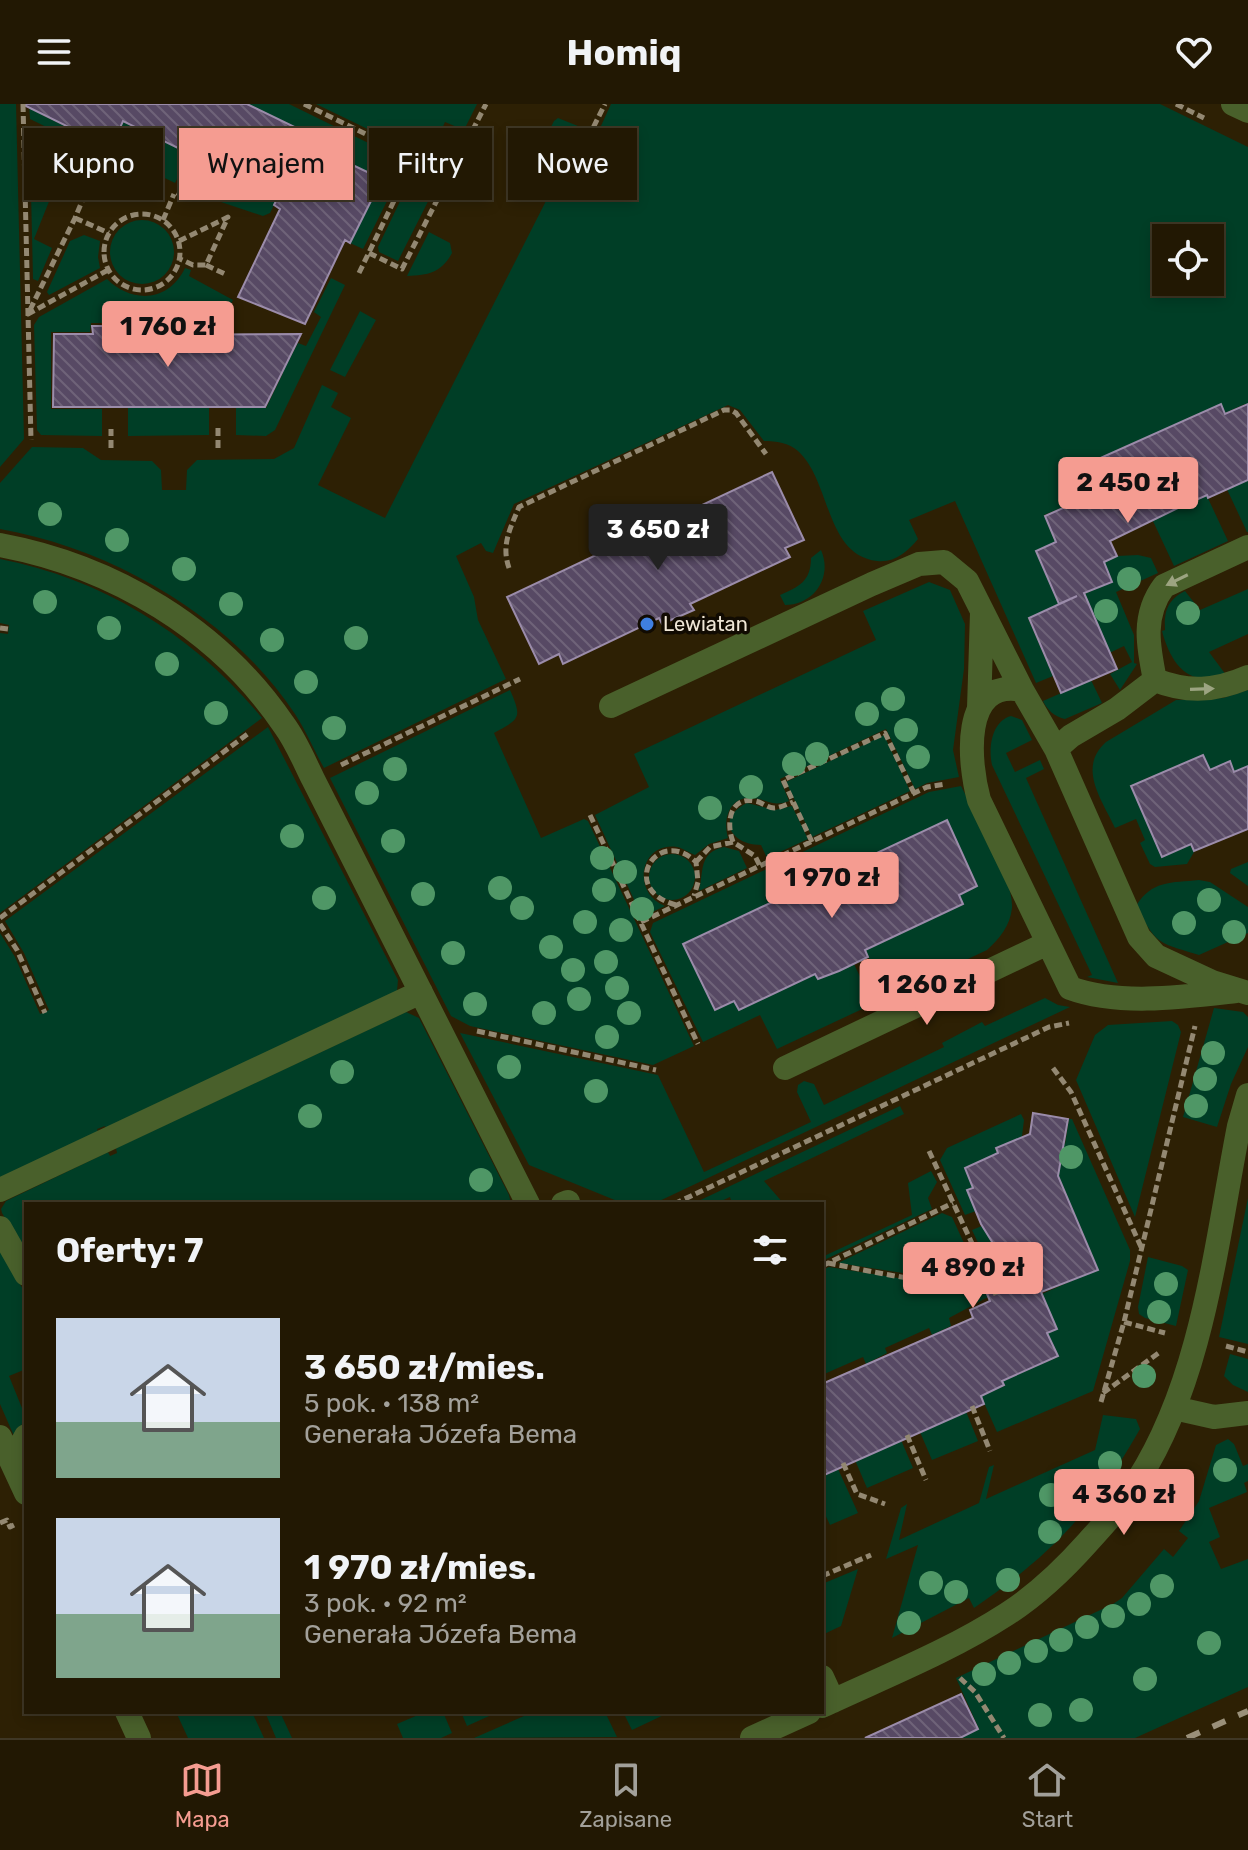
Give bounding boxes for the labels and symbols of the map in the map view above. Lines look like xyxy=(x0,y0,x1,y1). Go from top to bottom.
pin: 1 760 zł xyxy=(85,301,251,369)
pin: 2 450 zł xyxy=(1045,457,1211,525)
pin: 3 650 zł xyxy=(575,504,741,572)
one-way arrow xyxy=(1166,573,1189,586)
place label: Lewiatan xyxy=(663,612,748,636)
marker: Lewiatan xyxy=(638,615,656,633)
one-way arrow xyxy=(1190,682,1215,695)
pin: 1 970 zł xyxy=(749,852,915,920)
pin: 1 260 zł xyxy=(844,959,1010,1027)
pin: 4 890 zł xyxy=(890,1242,1056,1310)
pin: 4 360 zł xyxy=(1041,1469,1207,1537)

